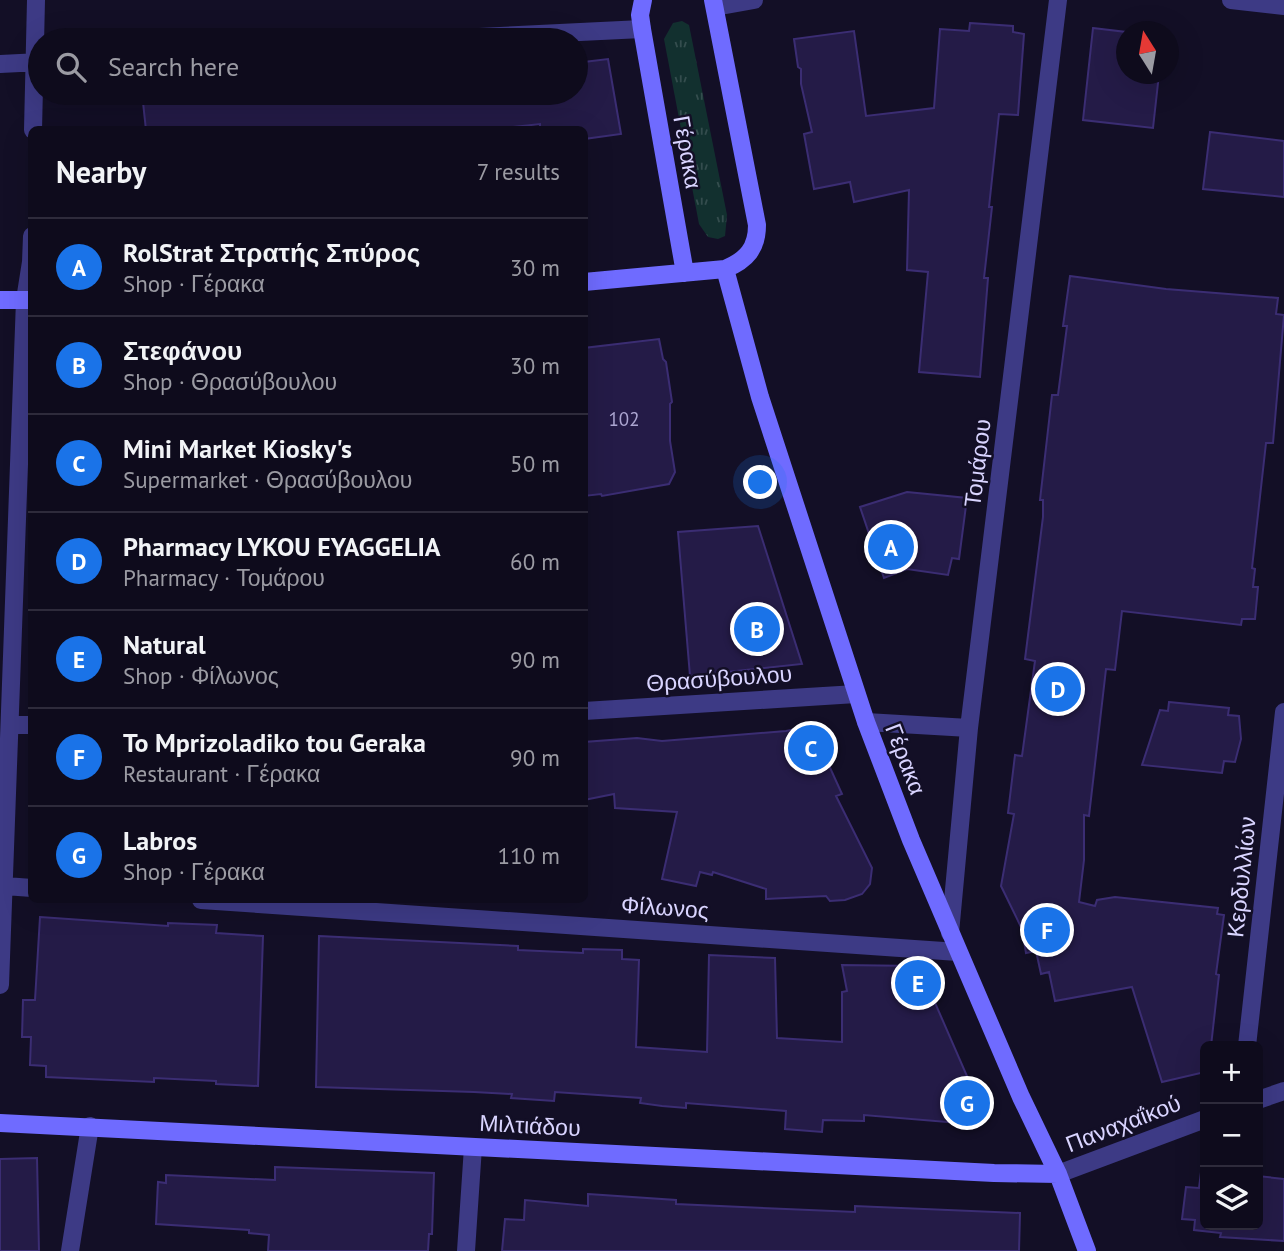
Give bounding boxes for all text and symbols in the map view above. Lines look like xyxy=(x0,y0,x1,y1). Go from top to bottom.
north arrow xyxy=(1116,21,1179,84)
search box xyxy=(28,28,588,105)
icon: search xyxy=(52,48,90,86)
text: Search here xyxy=(108,50,239,83)
street label: Γέρακα xyxy=(667,113,709,191)
text: Nearby xyxy=(56,152,146,191)
text: 7 results xyxy=(477,157,560,186)
text: RolStrat Στρατής Σπύρος xyxy=(123,236,420,269)
text: A xyxy=(72,253,86,282)
text: 30 m xyxy=(510,253,560,282)
text: Shop · Γέρακα xyxy=(123,269,265,298)
text: Στεφάνου xyxy=(123,334,242,367)
text: B xyxy=(72,351,86,380)
text: 30 m xyxy=(510,351,560,380)
text: Shop · Θρασύβουλου xyxy=(123,367,337,396)
house number: 102 xyxy=(608,407,640,431)
street label: Τομάρου xyxy=(957,417,997,509)
text: Mini Market Kiosky's xyxy=(123,432,352,465)
text: C xyxy=(73,449,85,478)
text: 50 m xyxy=(510,449,560,478)
text: Supermarket · Θρασύβουλου xyxy=(123,465,412,494)
your location xyxy=(743,465,777,499)
pin: A xyxy=(868,521,914,573)
text: Pharmacy LYKOU EYAGGELIA xyxy=(123,530,441,563)
text: D xyxy=(72,547,86,576)
text: 60 m xyxy=(510,547,560,576)
text: Pharmacy · Τομάρου xyxy=(123,563,325,592)
pin: B xyxy=(734,603,780,655)
text: Natural xyxy=(123,628,206,661)
text: E xyxy=(73,645,85,674)
text: 90 m xyxy=(510,645,560,674)
street label: Θρασύβουλου xyxy=(645,658,793,698)
text: Shop · Φίλωνος xyxy=(123,661,279,690)
pin: D xyxy=(1035,663,1081,715)
street label: Γέρακα xyxy=(879,719,933,799)
pin: C xyxy=(788,722,834,774)
text: To Mprizoladiko tou Geraka xyxy=(123,726,426,759)
text: F xyxy=(73,743,85,772)
text: 90 m xyxy=(510,743,560,772)
text: Restaurant · Γέρακα xyxy=(123,759,320,788)
street label: Κερδυλλίων xyxy=(1220,815,1262,939)
text: Labros xyxy=(123,824,197,857)
text: G xyxy=(72,841,86,870)
text: 110 m xyxy=(498,841,560,870)
text: Shop · Γέρακα xyxy=(123,857,265,886)
street label: Φίλωνος xyxy=(620,889,710,925)
pin: F xyxy=(1024,904,1070,956)
pin: E xyxy=(895,957,941,1009)
map controls xyxy=(1200,1041,1263,1230)
button: + xyxy=(1200,1041,1263,1104)
pin: G xyxy=(944,1077,990,1129)
street label: Παναχαΐκού xyxy=(1061,1088,1185,1158)
button: − xyxy=(1200,1104,1263,1167)
street label: Μιλτιάδου xyxy=(479,1108,581,1142)
button: layers xyxy=(1200,1167,1263,1230)

